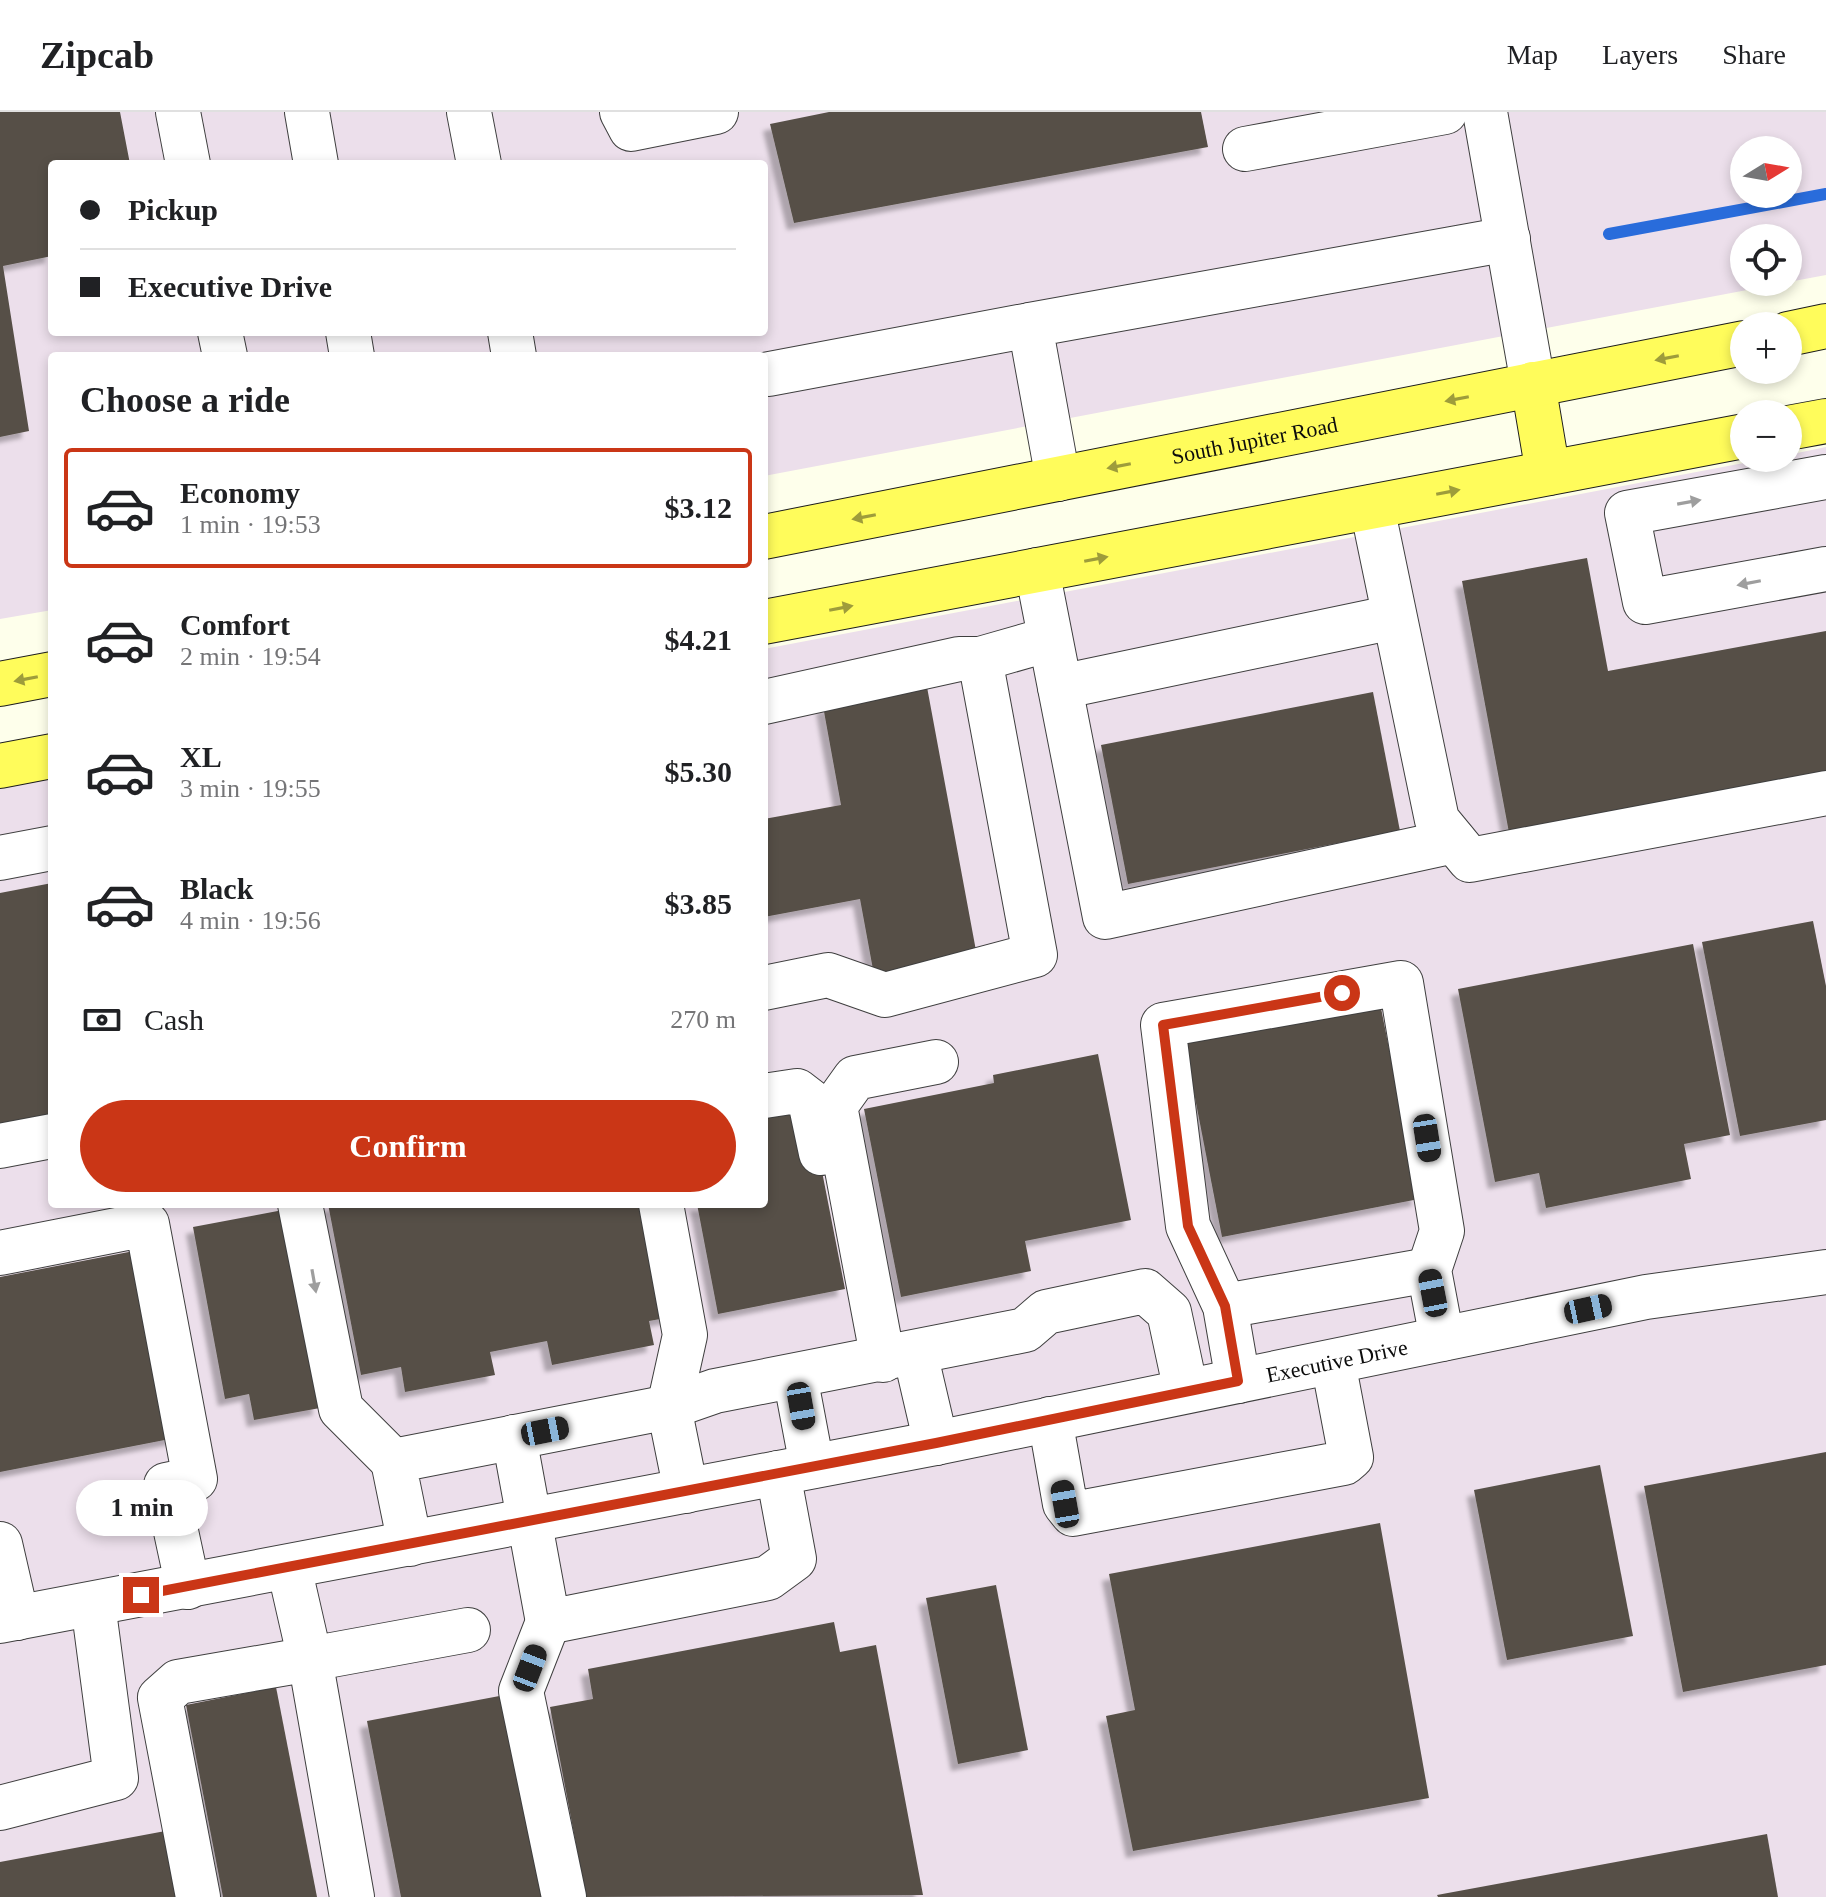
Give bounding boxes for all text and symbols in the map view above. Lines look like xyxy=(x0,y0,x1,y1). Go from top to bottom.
text: Zipcab xyxy=(40,34,154,76)
text: Map xyxy=(1507,39,1558,70)
text: Layers xyxy=(1602,39,1678,70)
text: Share xyxy=(1722,39,1786,70)
north arrow xyxy=(1730,136,1802,208)
map controls xyxy=(1730,136,1802,472)
text: Pickup xyxy=(128,193,218,226)
button: locate xyxy=(1730,224,1802,296)
text: Executive Drive xyxy=(128,270,332,303)
button: + xyxy=(1730,312,1802,384)
one-way arrow xyxy=(1655,352,1680,364)
text: Choose a ride xyxy=(80,380,290,420)
one-way arrow xyxy=(1444,393,1469,406)
button: − xyxy=(1730,400,1802,472)
street label: South Jupiter Road xyxy=(1169,411,1340,469)
one-way arrow xyxy=(1107,461,1132,473)
icon: car xyxy=(84,472,156,544)
text: Economy xyxy=(180,476,300,509)
one-way arrow xyxy=(1436,485,1461,498)
text: $3.12 xyxy=(665,491,732,524)
one-way arrow xyxy=(1677,495,1702,507)
text: 1 min · 19:53 xyxy=(180,510,321,539)
one-way arrow xyxy=(852,511,877,524)
one-way arrow xyxy=(1084,553,1109,565)
one-way arrow xyxy=(1737,577,1762,589)
one-way arrow xyxy=(828,601,853,613)
icon: car xyxy=(84,604,156,676)
text: Comfort xyxy=(180,608,290,641)
text: $4.21 xyxy=(665,623,732,656)
text: 2 min · 19:54 xyxy=(180,642,321,671)
one-way arrow xyxy=(13,673,38,685)
icon: car xyxy=(84,736,156,808)
text: XL xyxy=(180,740,222,773)
text: $5.30 xyxy=(665,755,732,788)
text: 3 min · 19:55 xyxy=(180,774,321,803)
icon: car xyxy=(84,868,156,940)
text: Black xyxy=(180,872,253,905)
text: $3.85 xyxy=(665,887,732,920)
text: 4 min · 19:56 xyxy=(180,906,321,935)
route start xyxy=(1324,975,1360,1011)
icon: cash xyxy=(80,998,124,1042)
text: Cash xyxy=(144,1003,204,1036)
text: 270 m xyxy=(670,1005,736,1034)
button: Confirm xyxy=(80,1100,736,1192)
car xyxy=(1411,1112,1443,1164)
car xyxy=(1417,1267,1449,1319)
one-way arrow xyxy=(308,1268,321,1293)
car xyxy=(1562,1292,1614,1326)
street label: Executive Drive xyxy=(1264,1334,1410,1387)
car xyxy=(785,1380,817,1432)
car xyxy=(519,1415,571,1447)
car xyxy=(1049,1478,1081,1530)
callout: 1 min xyxy=(75,1479,207,1535)
text: 1 min xyxy=(111,1493,173,1522)
route end xyxy=(123,1577,159,1613)
car xyxy=(510,1641,550,1695)

